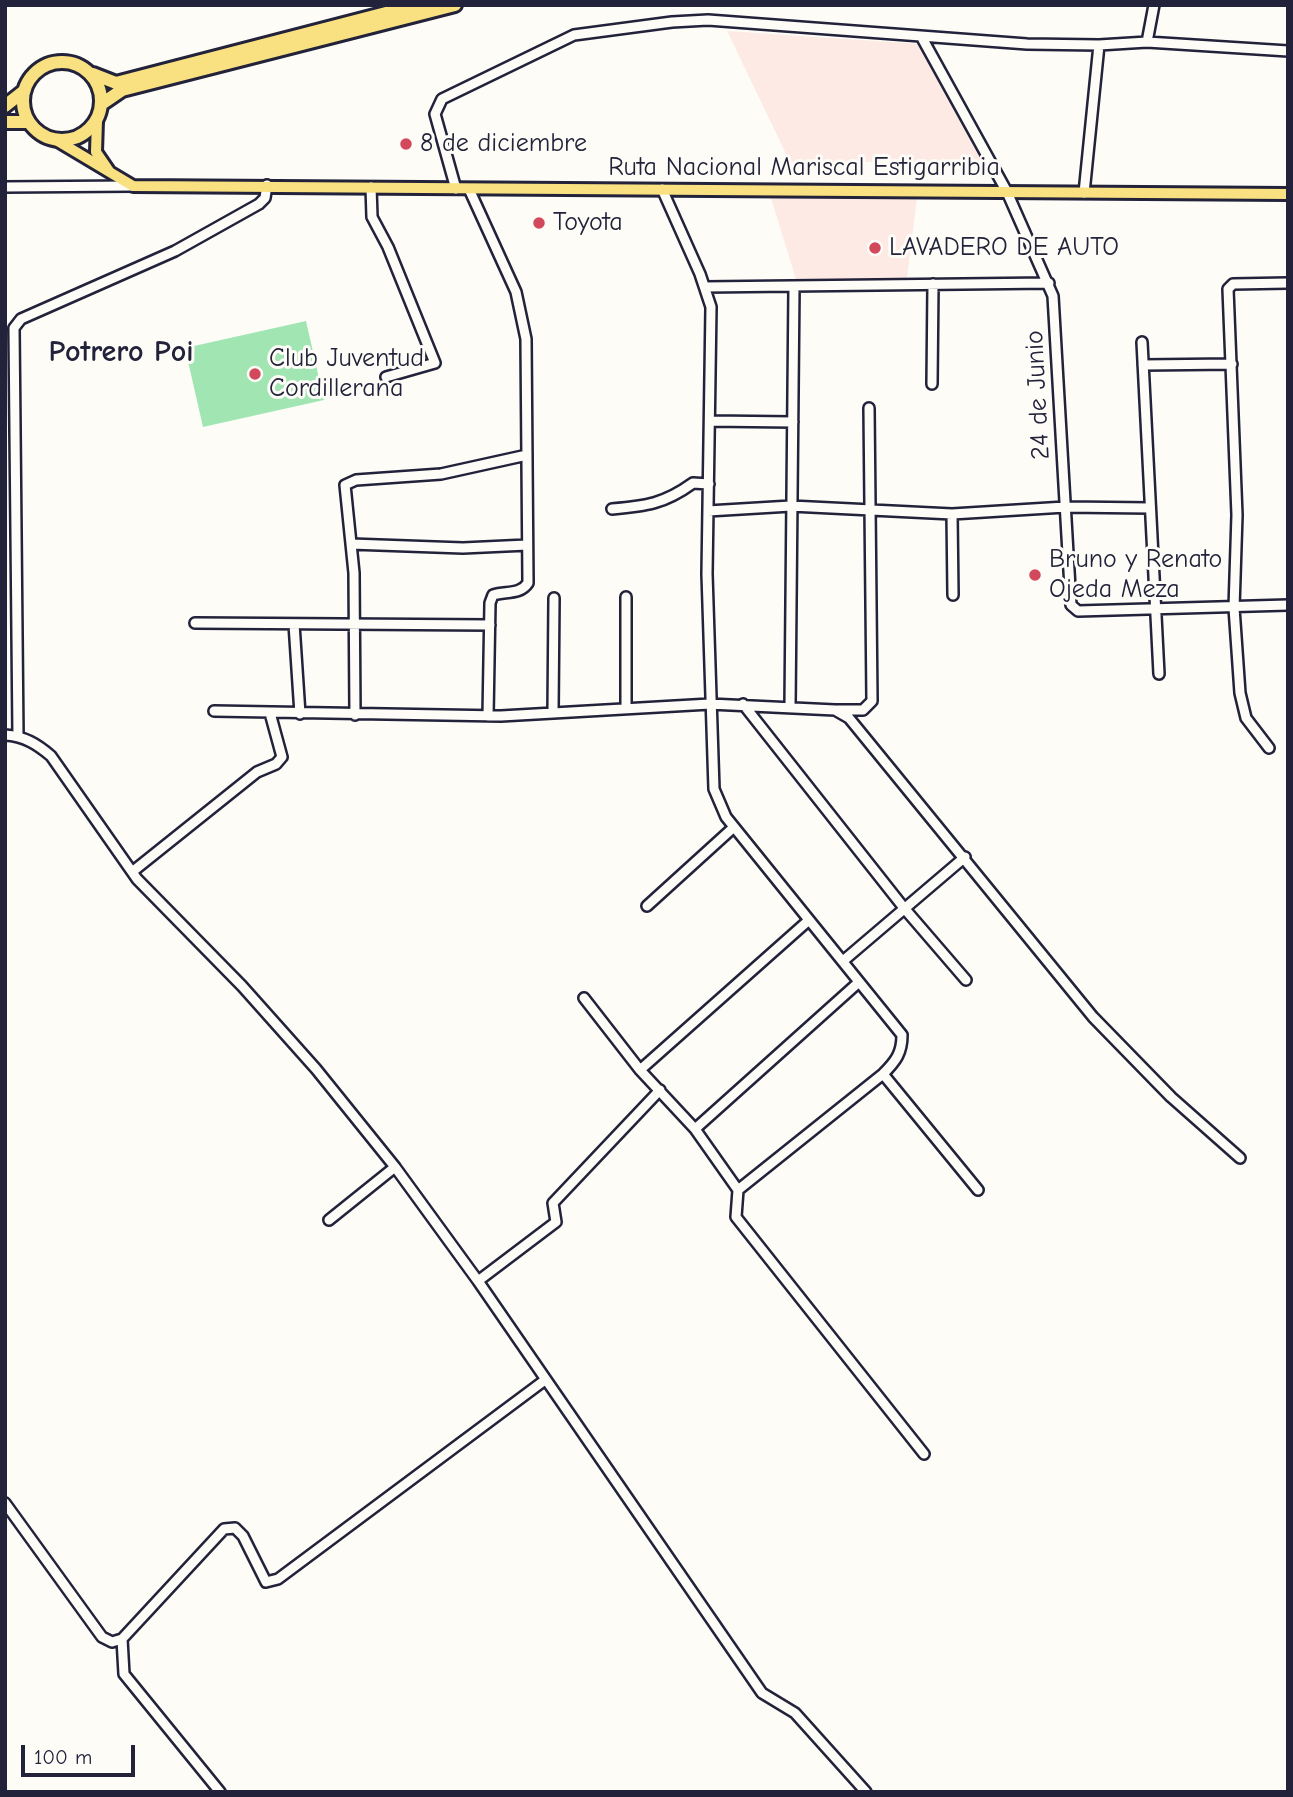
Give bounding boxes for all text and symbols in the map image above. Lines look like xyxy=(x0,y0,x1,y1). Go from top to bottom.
place label: 8 de diciembre xyxy=(420,128,587,160)
marker: 8 de diciembre xyxy=(398,136,414,152)
street label: Ruta Nacional Mariscal Estigarribia xyxy=(608,152,1000,184)
place label: Toyota xyxy=(553,207,623,239)
marker: Toyota xyxy=(531,215,547,231)
place label: LAVADERO DE AUTO xyxy=(889,232,1119,264)
marker: LAVADERO DE AUTO xyxy=(867,240,883,256)
street label: 24 de Junio xyxy=(1019,330,1057,460)
district label: Potrero Poi xyxy=(49,335,193,371)
place label: Club Juventud Cordillerana xyxy=(269,343,424,404)
marker: Club Juventud Cordillerana xyxy=(247,366,263,382)
place label: Bruno y Renato Ojeda Meza xyxy=(1049,544,1222,606)
marker: Bruno y Renato Ojeda Meza xyxy=(1027,567,1043,583)
scale bar xyxy=(24,1730,138,1774)
text: 100 m xyxy=(34,1745,92,1769)

